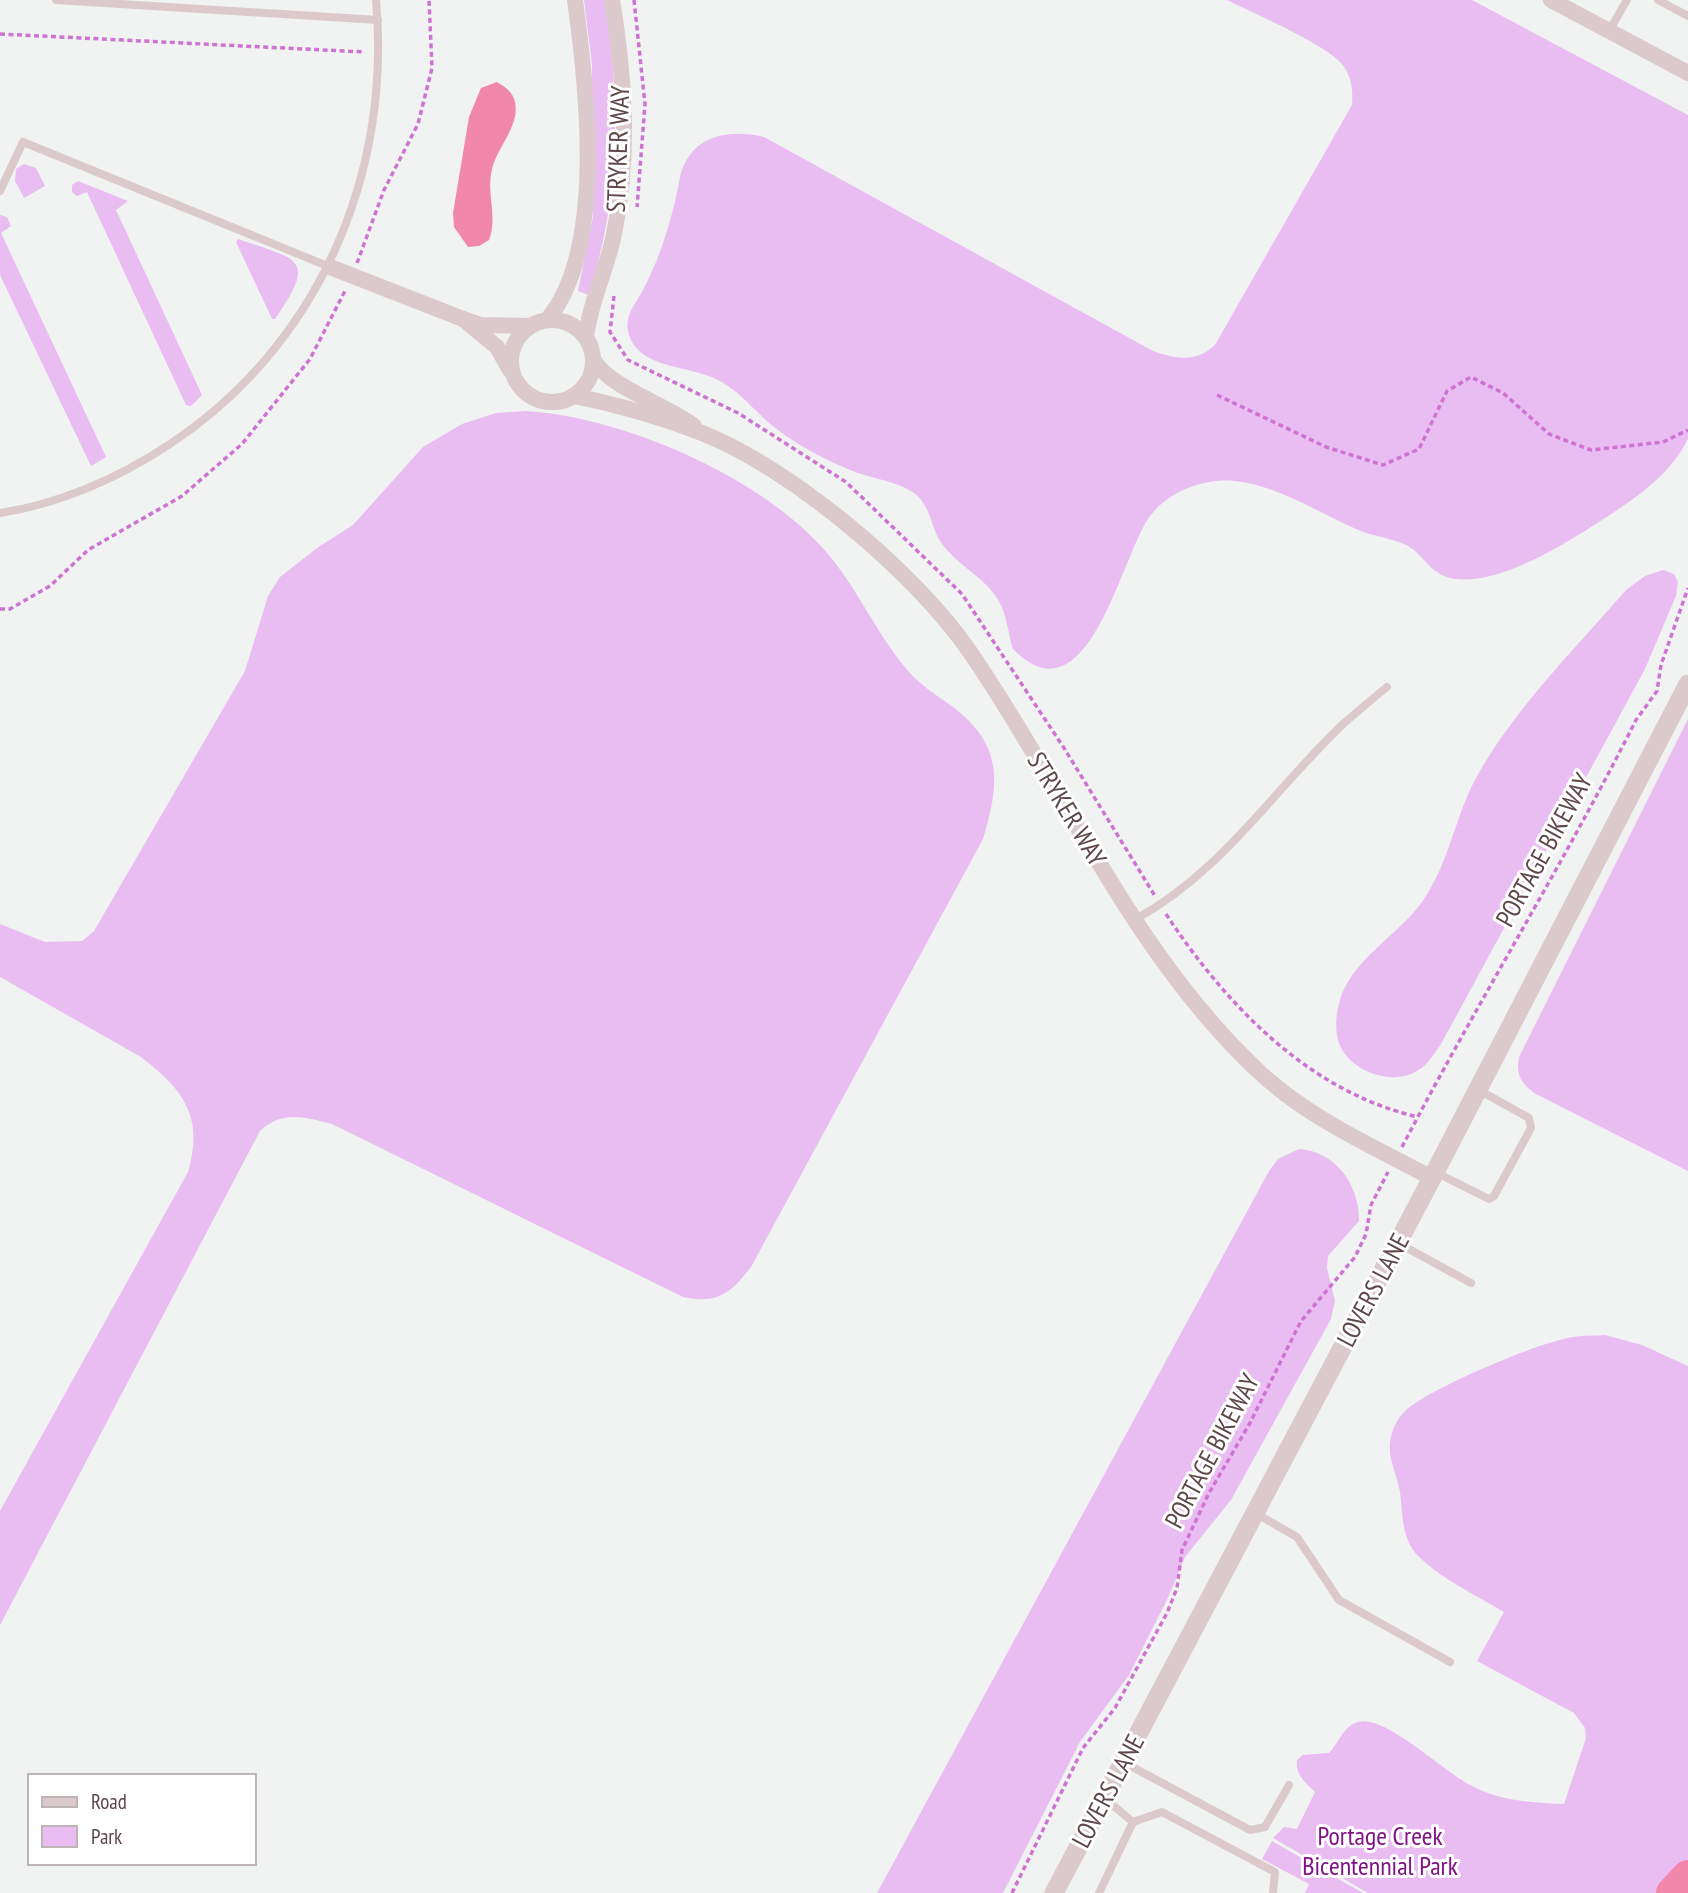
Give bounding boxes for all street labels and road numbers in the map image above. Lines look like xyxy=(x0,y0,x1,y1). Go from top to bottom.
street label: STRYKER WAY xyxy=(599,85,636,213)
street label: STRYKER WAY xyxy=(1021,746,1114,872)
street label: PORTAGE BIKEWAY xyxy=(1488,767,1599,932)
street label: LOVERS LANE xyxy=(1329,1227,1416,1352)
street label: PORTAGE BIKEWAY xyxy=(1157,1368,1266,1534)
street label: LOVERS LANE xyxy=(1064,1728,1151,1853)

